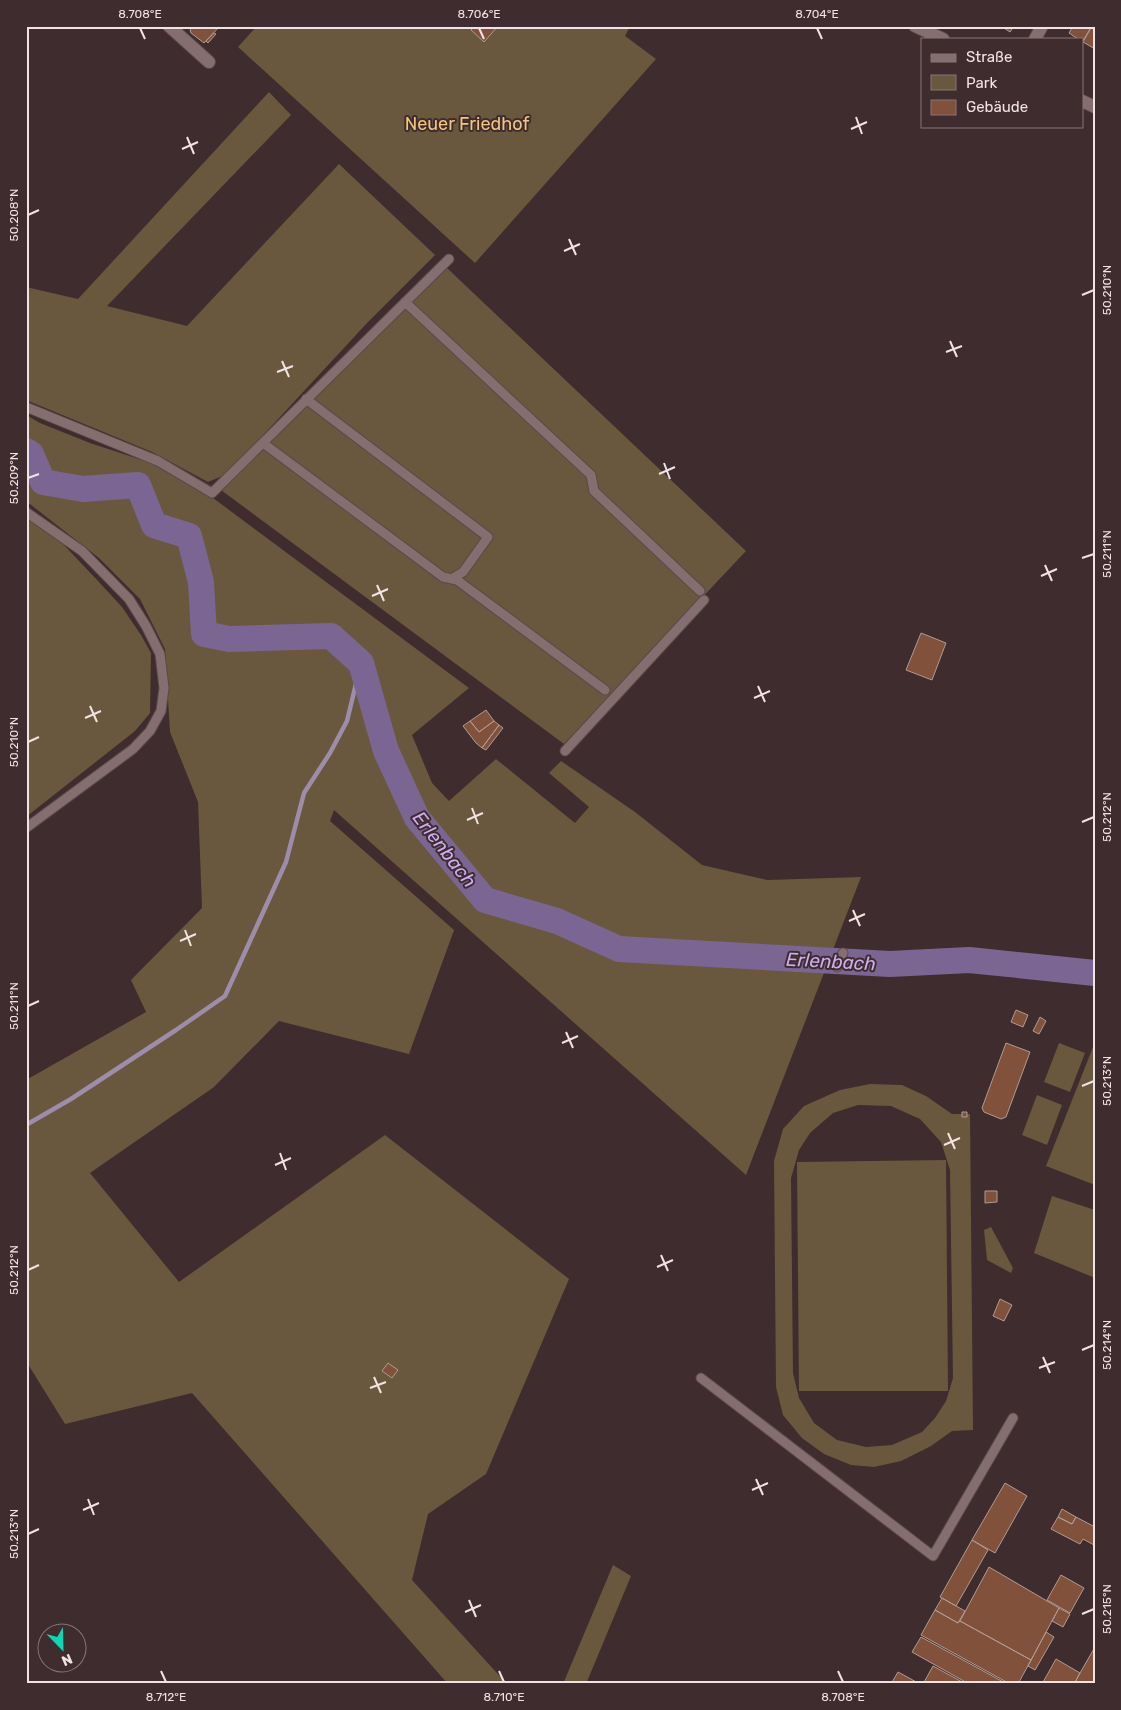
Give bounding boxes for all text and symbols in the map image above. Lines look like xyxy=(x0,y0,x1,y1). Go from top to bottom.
text: 8.708°E xyxy=(118,7,162,21)
text: 8.706°E xyxy=(457,7,501,21)
text: 8.704°E xyxy=(795,7,839,21)
legend xyxy=(921,38,1084,128)
text: Straße xyxy=(966,48,1012,66)
text: Park xyxy=(966,74,997,92)
text: Gebäude xyxy=(966,98,1028,116)
park label: Neuer Friedhof xyxy=(405,113,529,135)
text: 50.208°N xyxy=(7,189,21,241)
text: 50.210°N xyxy=(1100,265,1114,315)
text: 50.209°N xyxy=(7,452,21,504)
text: 50.211°N xyxy=(1100,530,1114,578)
text: 50.210°N xyxy=(7,717,21,767)
text: 50.212°N xyxy=(1100,792,1114,842)
water label: Erlenbach xyxy=(408,807,481,892)
water label: Erlenbach xyxy=(785,948,877,975)
text: 50.211°N xyxy=(7,982,21,1030)
text: 50.213°N xyxy=(1100,1056,1114,1106)
text: 50.212°N xyxy=(7,1245,21,1295)
text: 50.214°N xyxy=(1100,1320,1114,1370)
text: 50.213°N xyxy=(7,1509,21,1559)
text: 50.215°N xyxy=(1100,1584,1114,1634)
north arrow xyxy=(38,1622,88,1672)
text: N xyxy=(59,1650,75,1669)
text: 8.712°E xyxy=(146,1690,186,1704)
text: 8.710°E xyxy=(483,1690,525,1704)
text: 8.708°E xyxy=(821,1690,865,1704)

